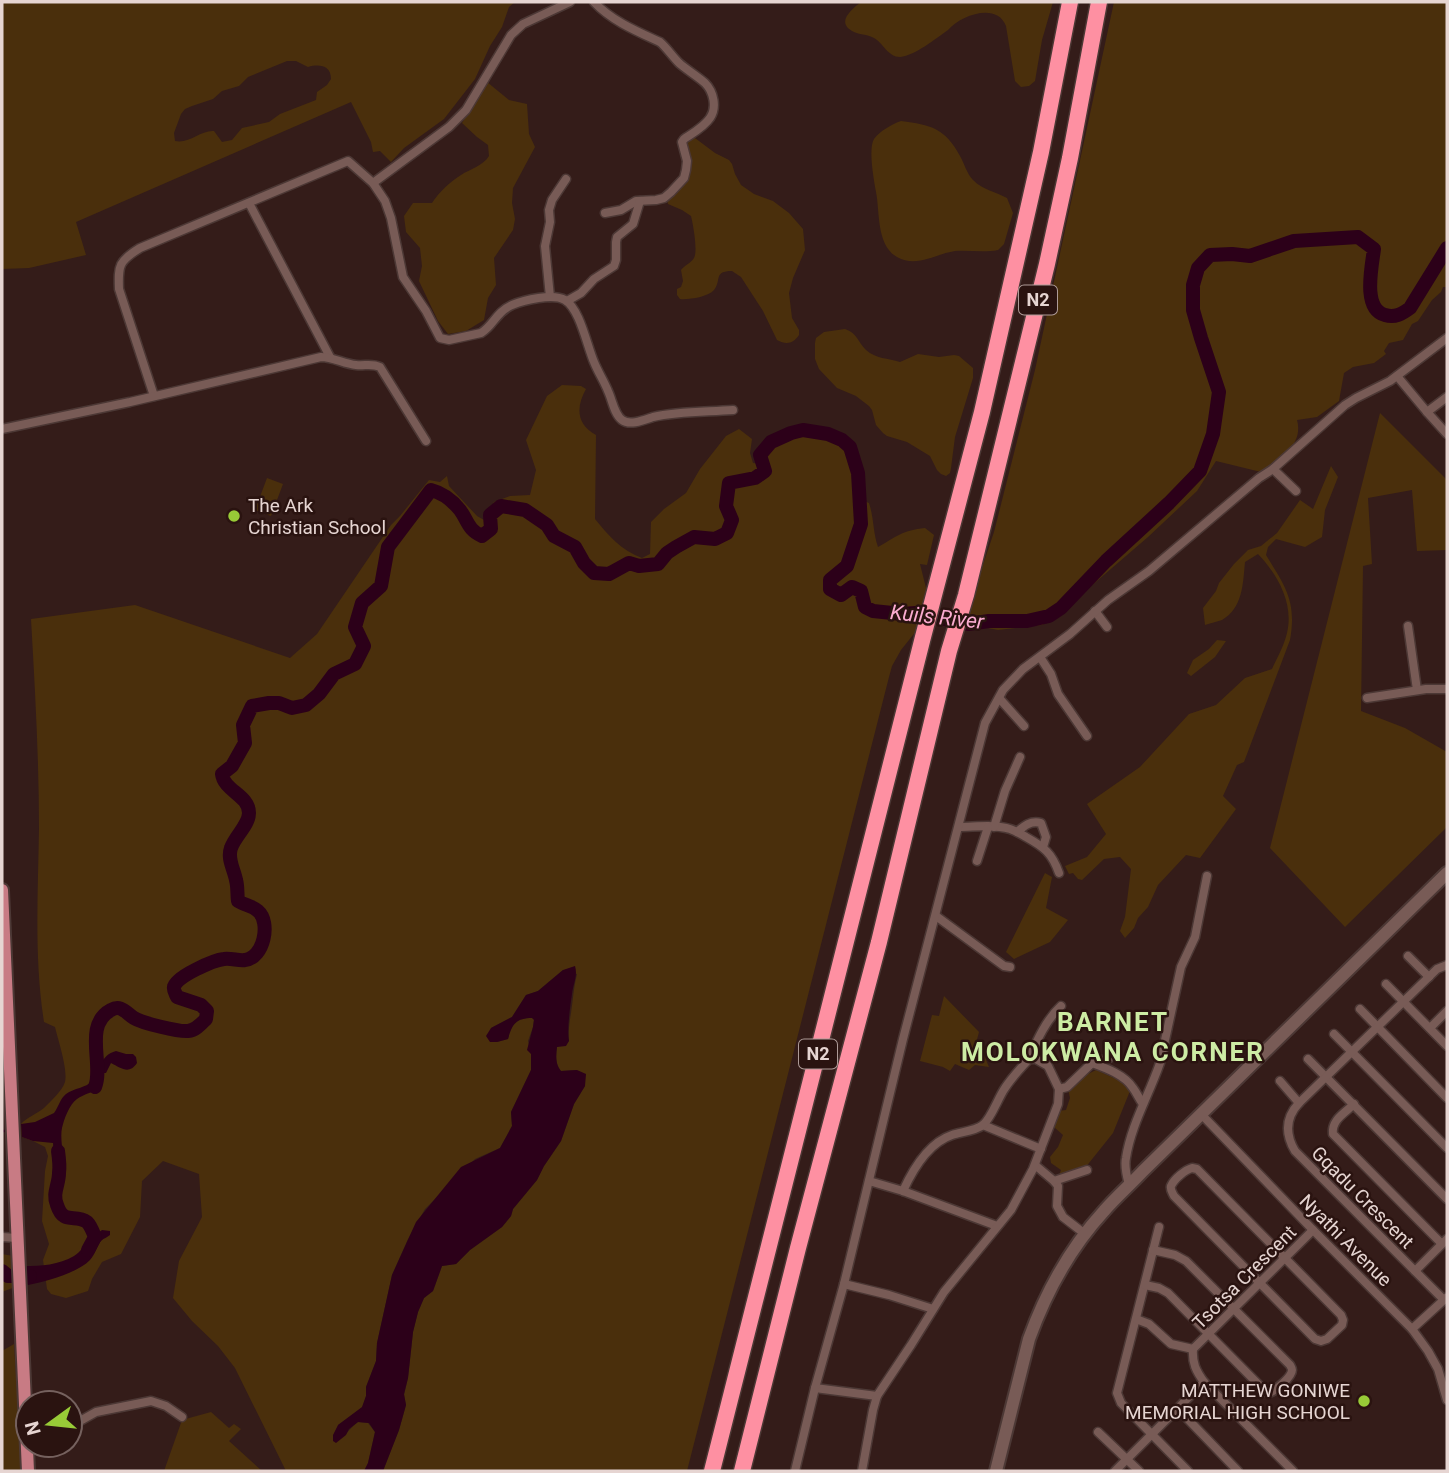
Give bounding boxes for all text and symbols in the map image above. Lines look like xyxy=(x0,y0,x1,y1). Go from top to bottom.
road number: N2 xyxy=(1019,286,1057,314)
place label: The Ark Christian School xyxy=(248,494,386,539)
marker: The Ark Christian School xyxy=(226,508,242,524)
water label: Kuils River xyxy=(889,600,986,634)
district label: BARNET MOLOKWANA CORNER xyxy=(961,1007,1265,1067)
road number: N2 xyxy=(799,1040,837,1069)
street label: Gqadu Crescent xyxy=(1307,1141,1419,1253)
street label: Nyathi Avenue xyxy=(1295,1189,1397,1291)
street label: Tsotsa Crescent xyxy=(1188,1221,1301,1334)
place label: MATTHEW GONIWE MEMORIAL HIGH SCHOOL xyxy=(1125,1379,1350,1424)
north arrow xyxy=(14,1389,84,1459)
marker: MATTHEW GONIWE MEMORIAL HIGH SCHOOL xyxy=(1356,1393,1372,1409)
text: N xyxy=(20,1419,46,1438)

